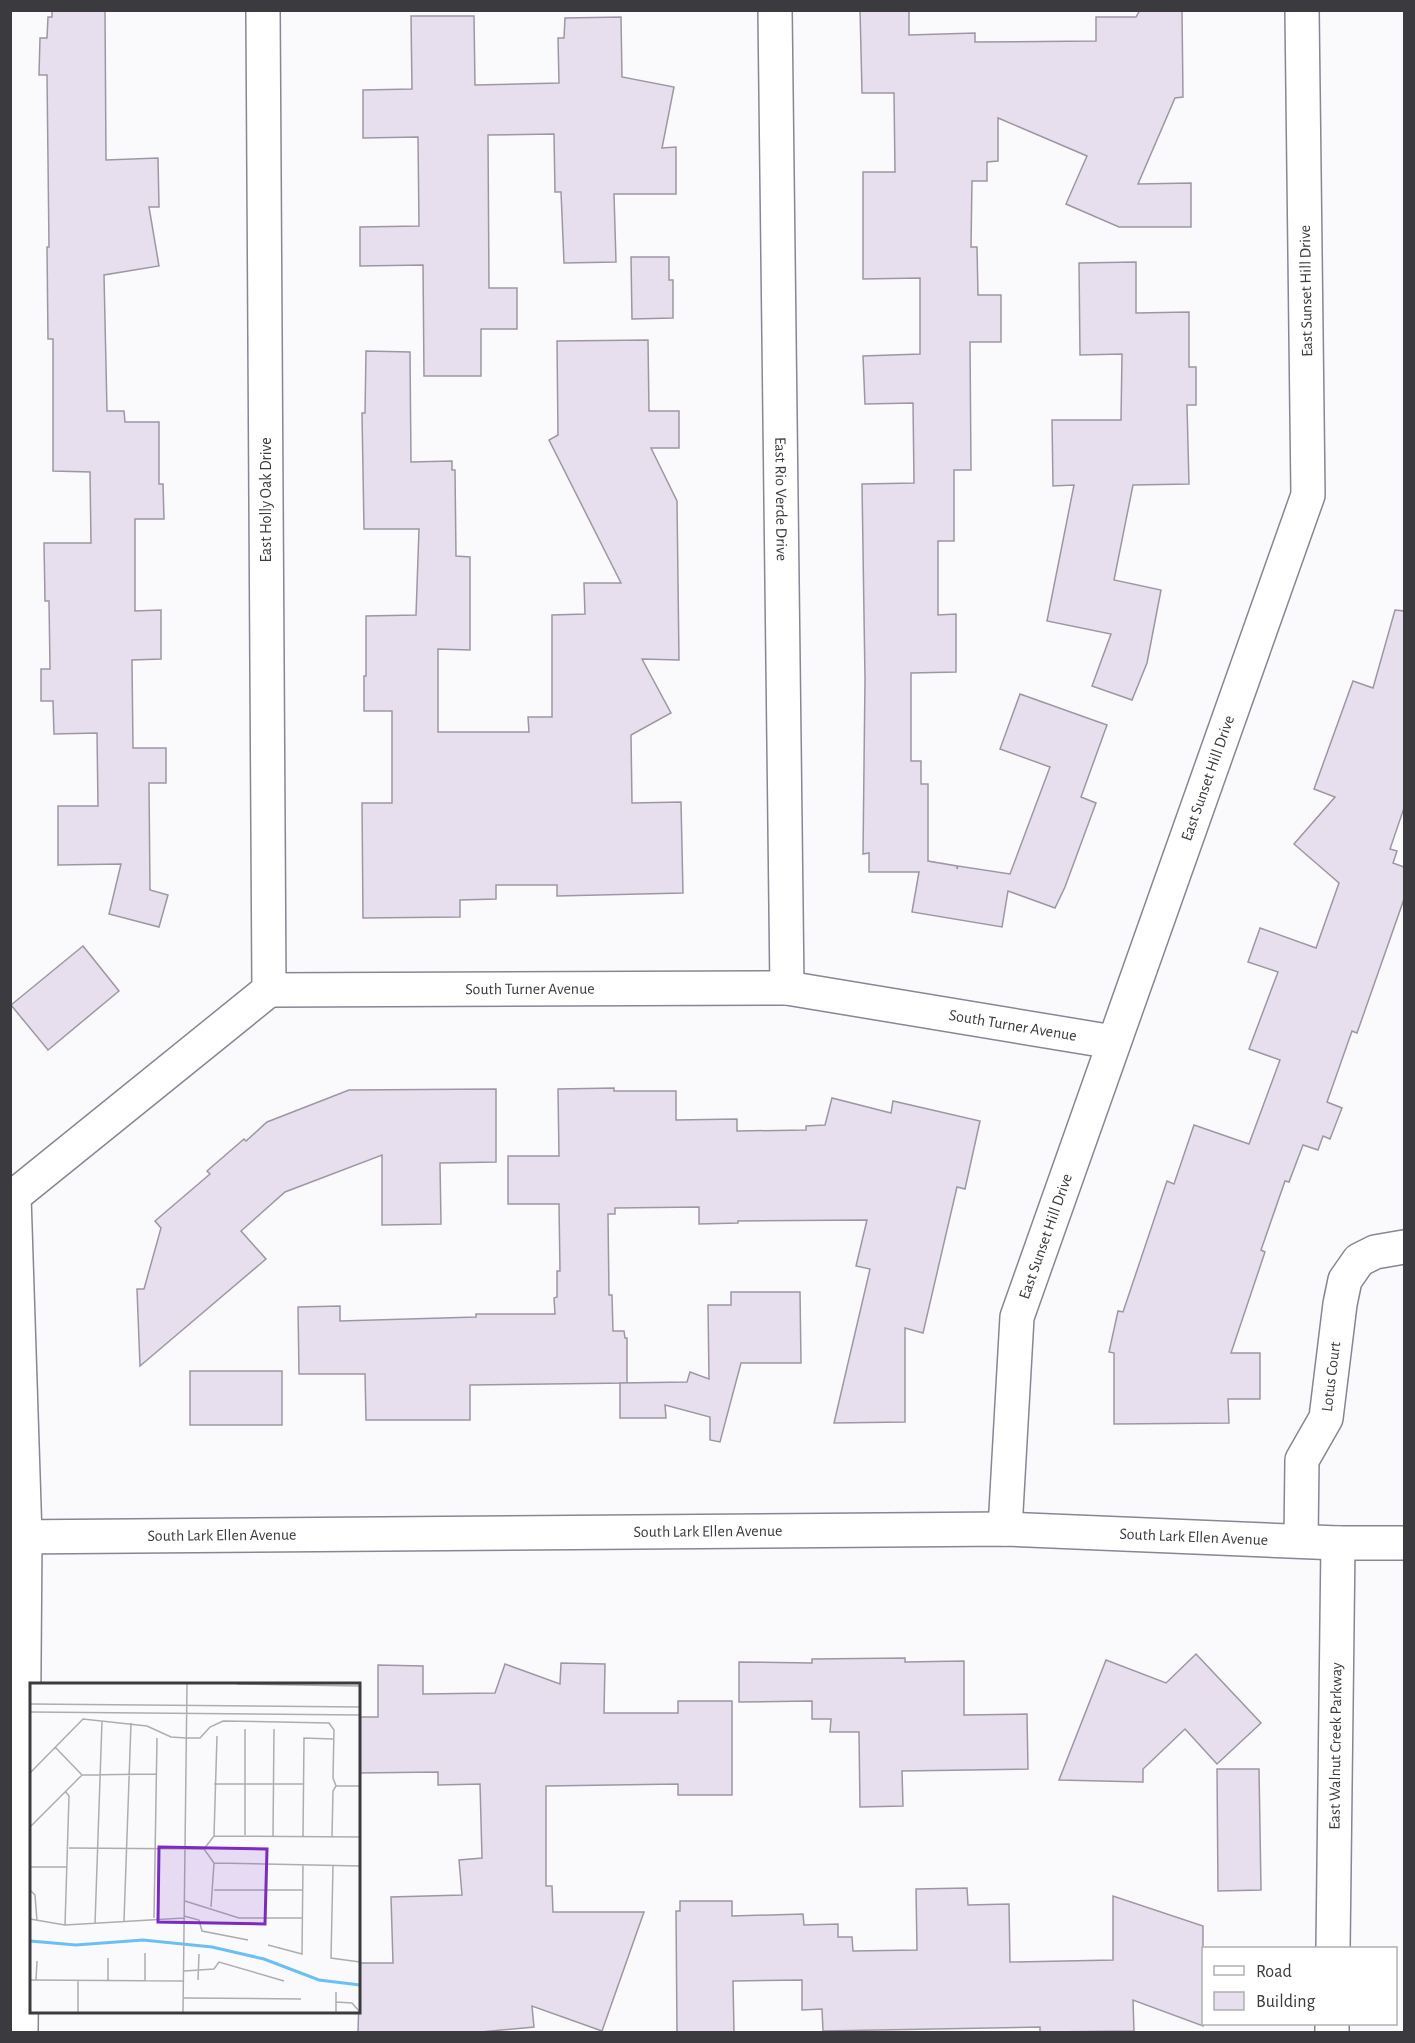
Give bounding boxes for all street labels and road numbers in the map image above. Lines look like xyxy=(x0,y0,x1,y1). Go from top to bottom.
street label: East Sunset Hill Drive xyxy=(1297,225,1315,357)
street label: East Holly Oak Drive xyxy=(258,437,275,563)
street label: East Rio Verde Drive xyxy=(772,437,790,561)
street label: East Sunset Hill Drive xyxy=(1178,713,1237,843)
street label: South Turner Avenue xyxy=(465,981,595,997)
street label: South Turner Avenue xyxy=(948,1007,1078,1044)
street label: East Sunset Hill Drive xyxy=(1016,1171,1075,1301)
street label: Lotus Court xyxy=(1319,1341,1343,1413)
street label: South Lark Ellen Avenue xyxy=(633,1523,783,1540)
street label: South Lark Ellen Avenue xyxy=(1119,1526,1269,1548)
street label: South Lark Ellen Avenue xyxy=(147,1527,297,1544)
street label: East Walnut Creek Parkway xyxy=(1326,1662,1346,1830)

